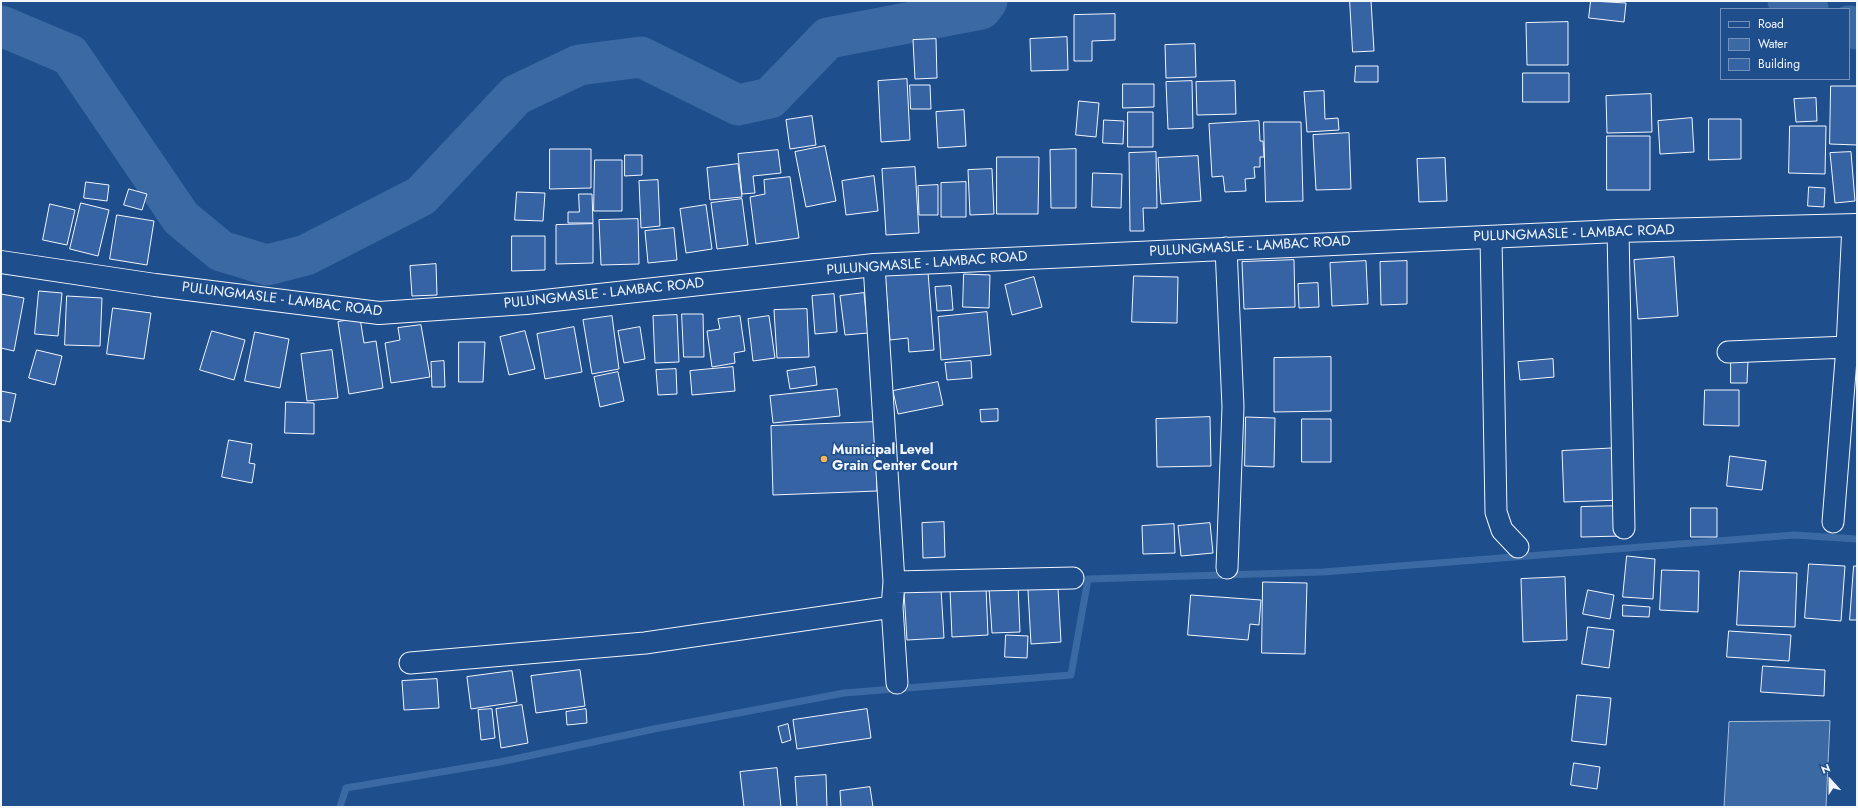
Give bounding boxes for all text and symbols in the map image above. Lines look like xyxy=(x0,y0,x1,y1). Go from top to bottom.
legend xyxy=(1720,8,1850,80)
text: Road xyxy=(1758,15,1784,33)
text: Water xyxy=(1758,35,1788,53)
text: Building xyxy=(1758,55,1800,73)
street label: PULUNGMASLE - LAMBAC ROAD xyxy=(1473,222,1675,246)
street label: PULUNGMASLE - LAMBAC ROAD xyxy=(1149,233,1351,261)
street label: PULUNGMASLE - LAMBAC ROAD xyxy=(826,249,1028,279)
street label: PULUNGMASLE - LAMBAC ROAD xyxy=(503,275,705,313)
street label: PULUNGMASLE - LAMBAC ROAD xyxy=(181,279,383,321)
place label: Municipal Level Grain Center Court xyxy=(832,443,957,476)
marker: Municipal Level Grain Center Court xyxy=(819,454,829,464)
north arrow xyxy=(1810,760,1850,800)
text: N xyxy=(1819,760,1833,778)

